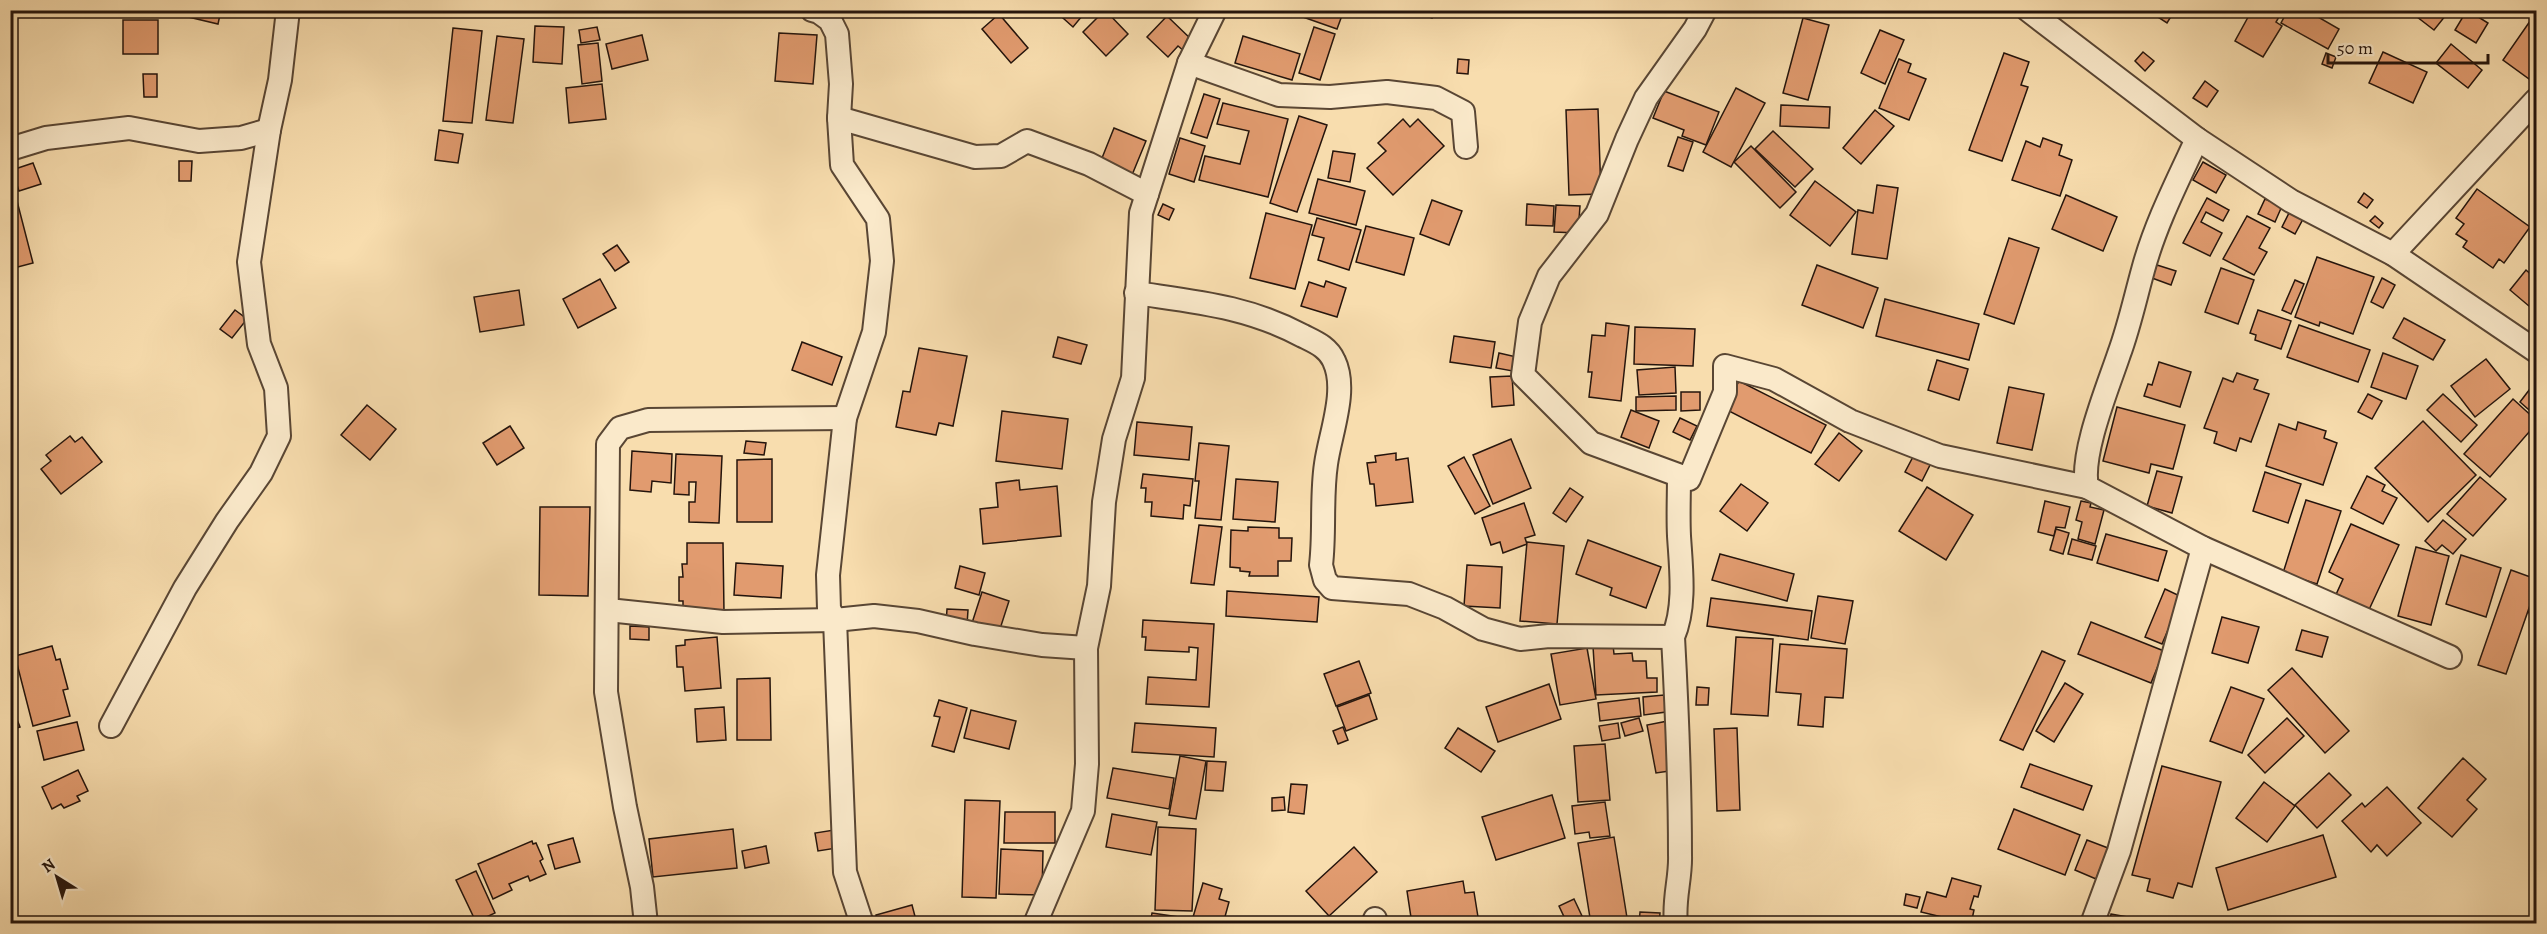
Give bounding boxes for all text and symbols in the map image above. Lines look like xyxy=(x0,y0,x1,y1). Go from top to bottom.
scale bar xyxy=(2328,27,2488,65)
text: 50 m xyxy=(2337,36,2373,60)
north arrow xyxy=(27,847,87,907)
text: N xyxy=(37,853,60,878)

